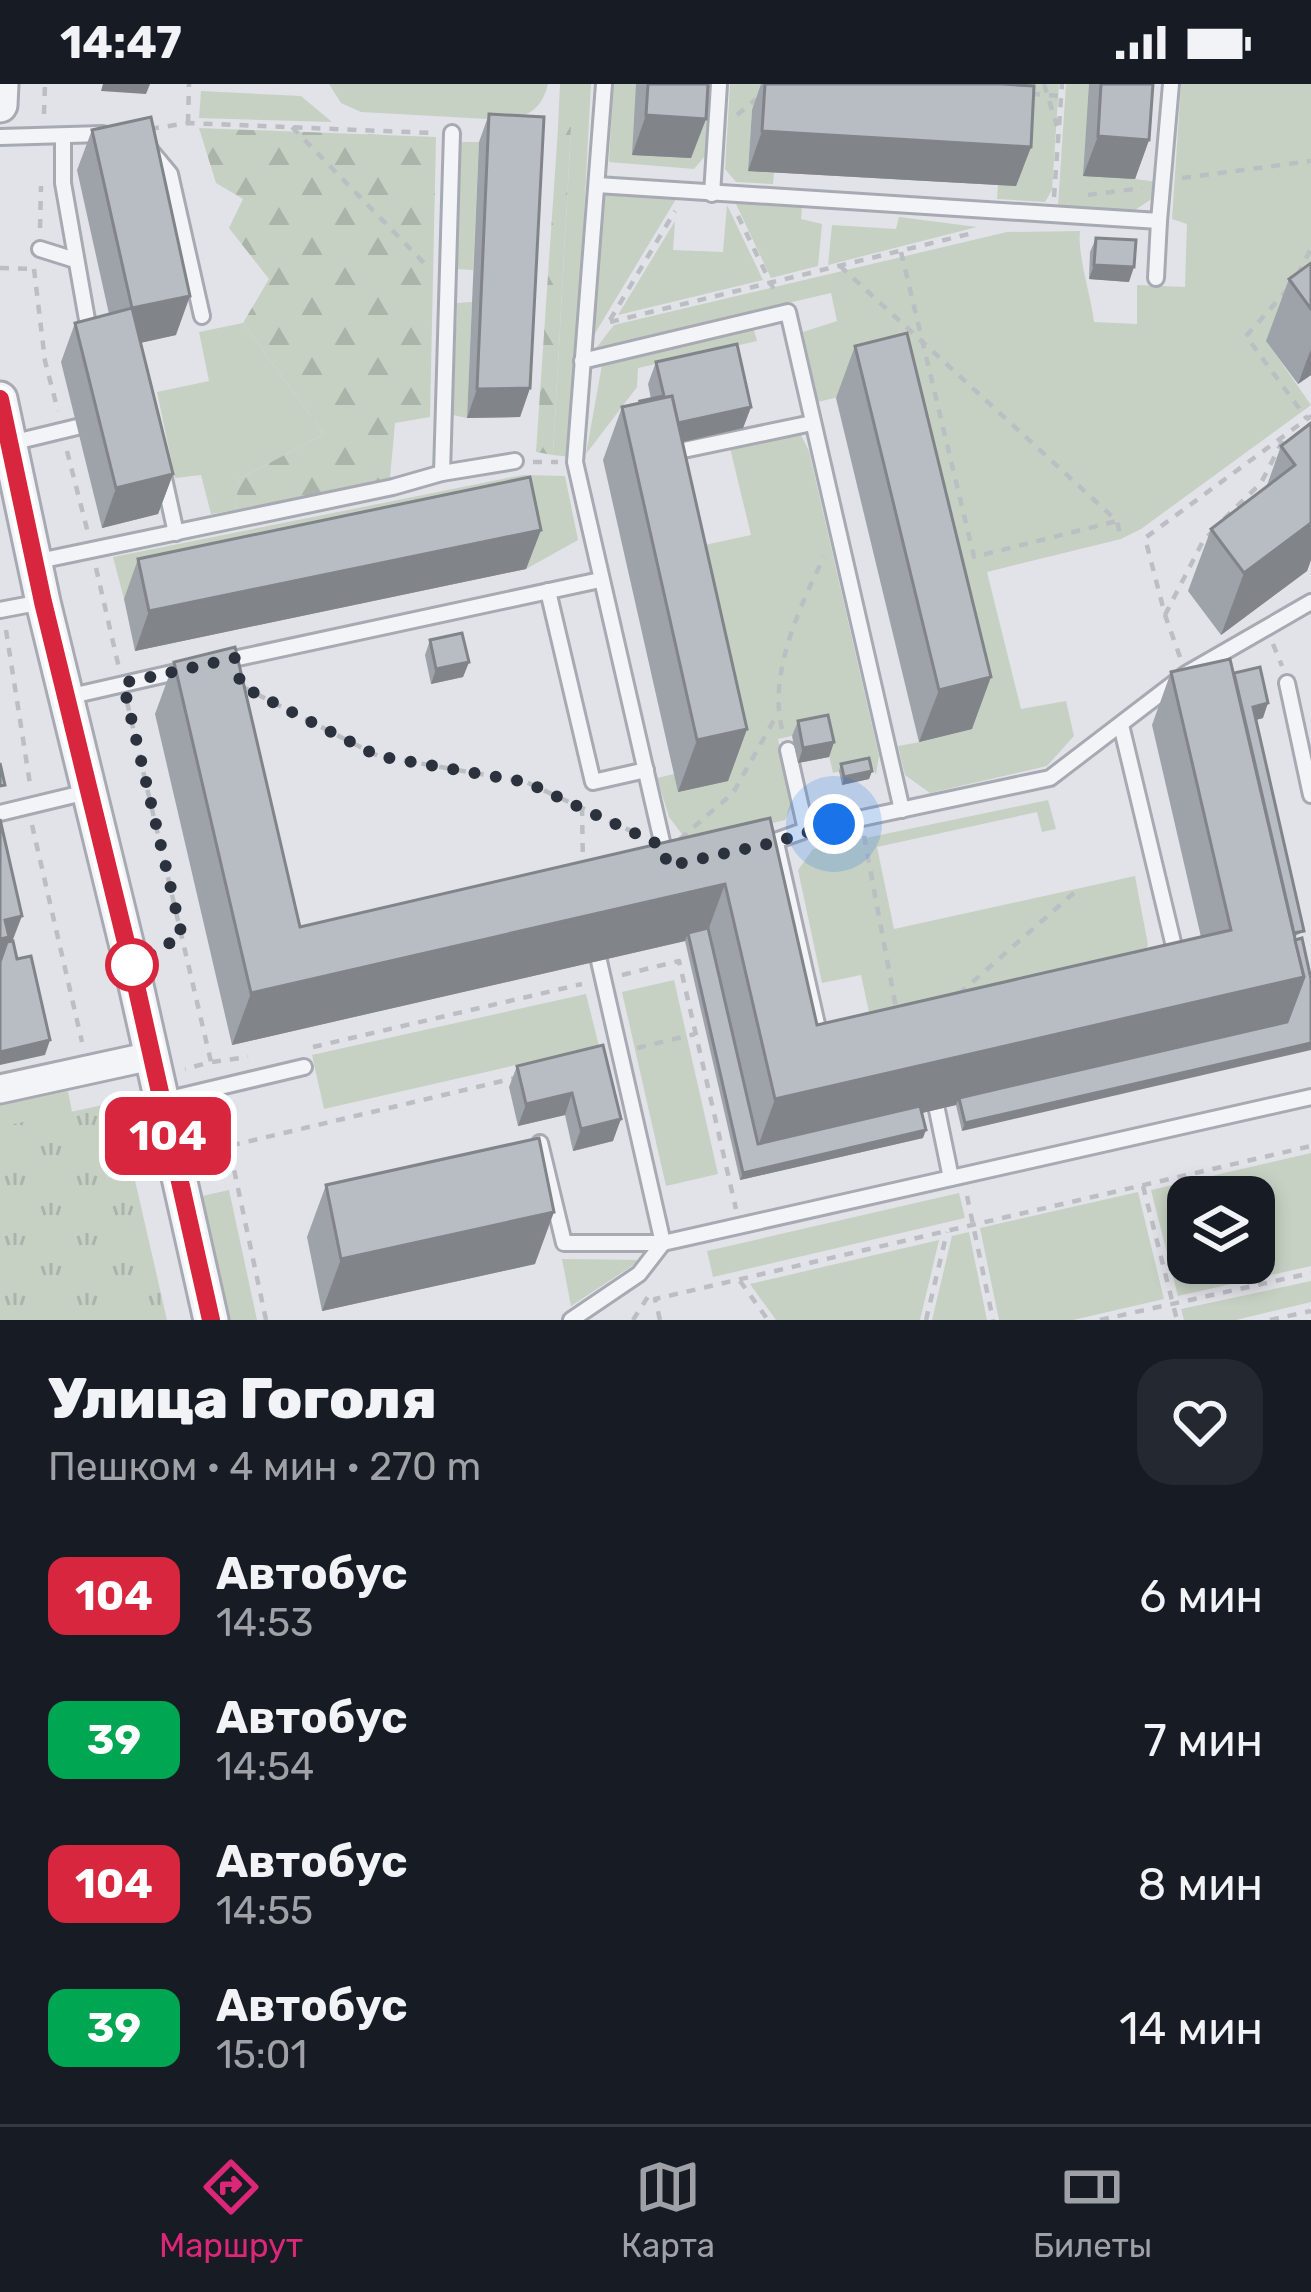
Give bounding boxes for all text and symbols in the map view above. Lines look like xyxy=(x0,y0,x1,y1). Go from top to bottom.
text: 14:47 xyxy=(60,16,182,69)
your location xyxy=(804,794,864,854)
unlabelled marker xyxy=(107,940,157,990)
line badge: 104 xyxy=(99,1097,237,1175)
text: 104 xyxy=(129,1111,207,1161)
map controls xyxy=(1167,1176,1275,1284)
button: layers xyxy=(1167,1176,1275,1284)
button: heart xyxy=(1137,1359,1263,1485)
text: Улица Гоголя xyxy=(48,1365,437,1432)
text: Пешком · 4 мин · 270 m xyxy=(48,1444,481,1490)
text: Автобус xyxy=(216,1547,408,1600)
text: 6 мин xyxy=(1139,1570,1263,1623)
text: 104 xyxy=(75,1571,153,1621)
text: 14:53 xyxy=(216,1600,314,1646)
text: Автобус xyxy=(216,1691,408,1744)
text: 7 мин xyxy=(1143,1714,1263,1767)
text: 39 xyxy=(87,1715,141,1765)
text: 14:54 xyxy=(216,1744,314,1790)
text: Автобус xyxy=(216,1835,408,1888)
text: 8 мин xyxy=(1138,1858,1263,1911)
text: 104 xyxy=(75,1859,153,1909)
text: 14:55 xyxy=(216,1888,313,1934)
text: Автобус xyxy=(216,1979,408,2032)
text: 14 мин xyxy=(1119,2002,1263,2055)
text: 39 xyxy=(87,2003,141,2053)
text: 15:01 xyxy=(216,2032,307,2078)
tab: Маршрут xyxy=(159,2154,303,2265)
tab: Карта xyxy=(621,2154,715,2265)
tab: Билеты xyxy=(1033,2154,1152,2265)

